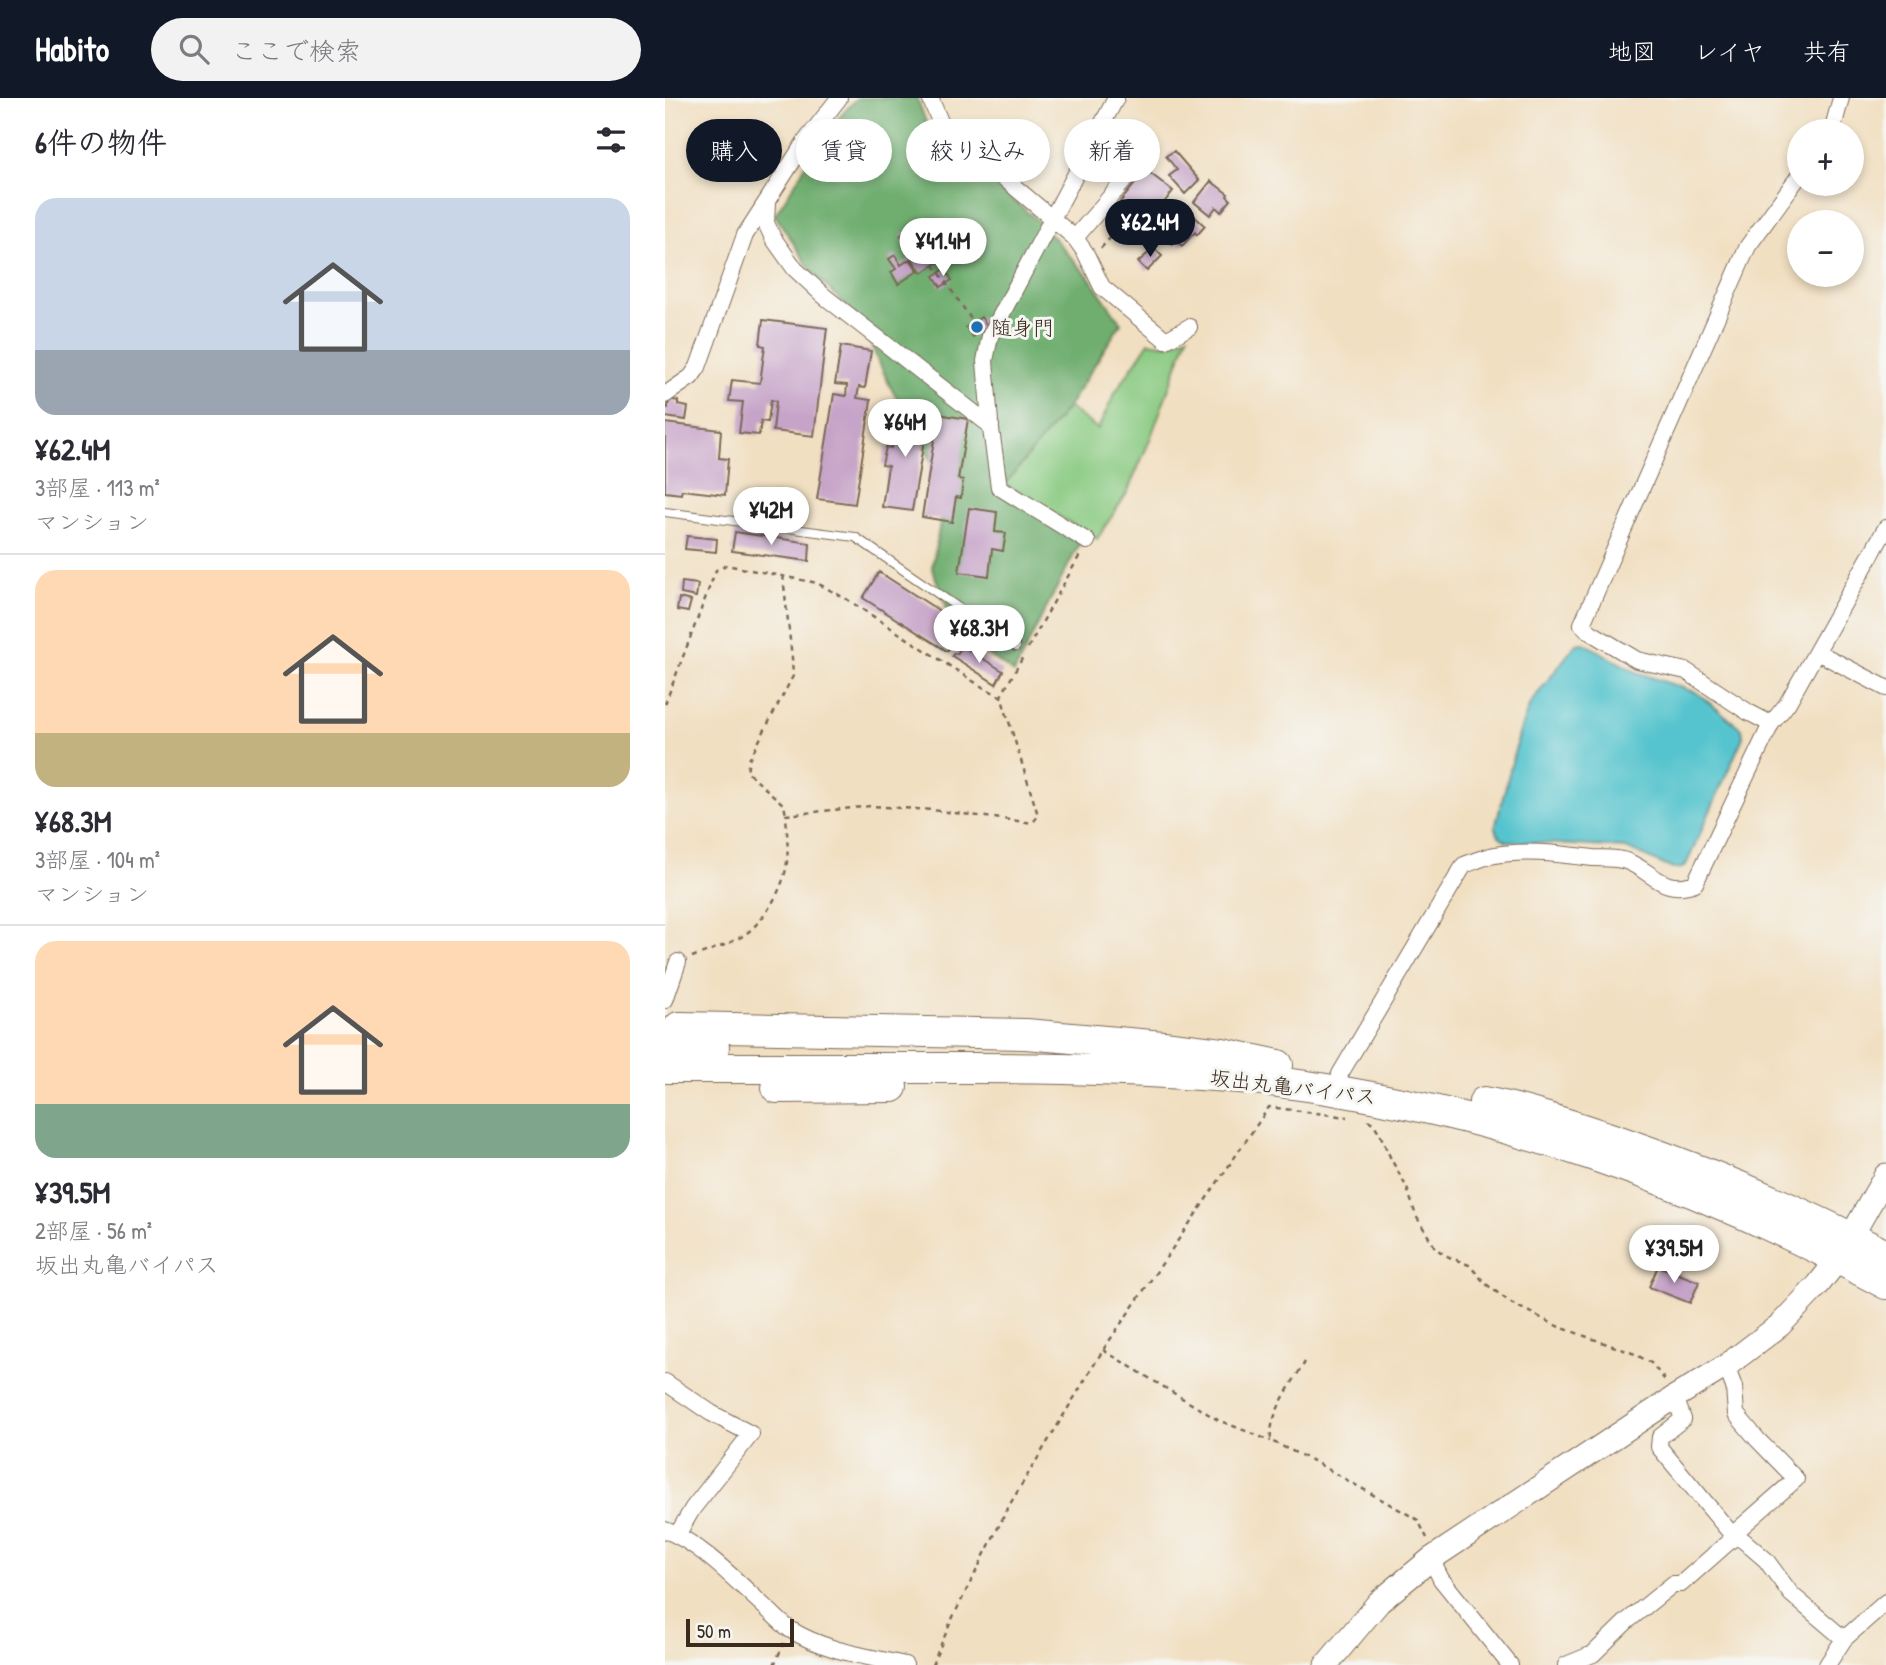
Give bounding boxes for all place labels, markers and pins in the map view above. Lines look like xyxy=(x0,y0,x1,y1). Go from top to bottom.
pin: ¥62.4M xyxy=(1093,200,1207,259)
pin: ¥41.4M xyxy=(886,218,1000,278)
place label: 随身門 xyxy=(991,313,1054,342)
marker: 随身門 xyxy=(969,319,985,335)
pin: ¥64M xyxy=(864,400,946,459)
pin: ¥42M xyxy=(730,488,812,547)
pin: ¥68.3M xyxy=(922,606,1036,665)
pin: ¥39.5M xyxy=(1617,1226,1731,1285)

